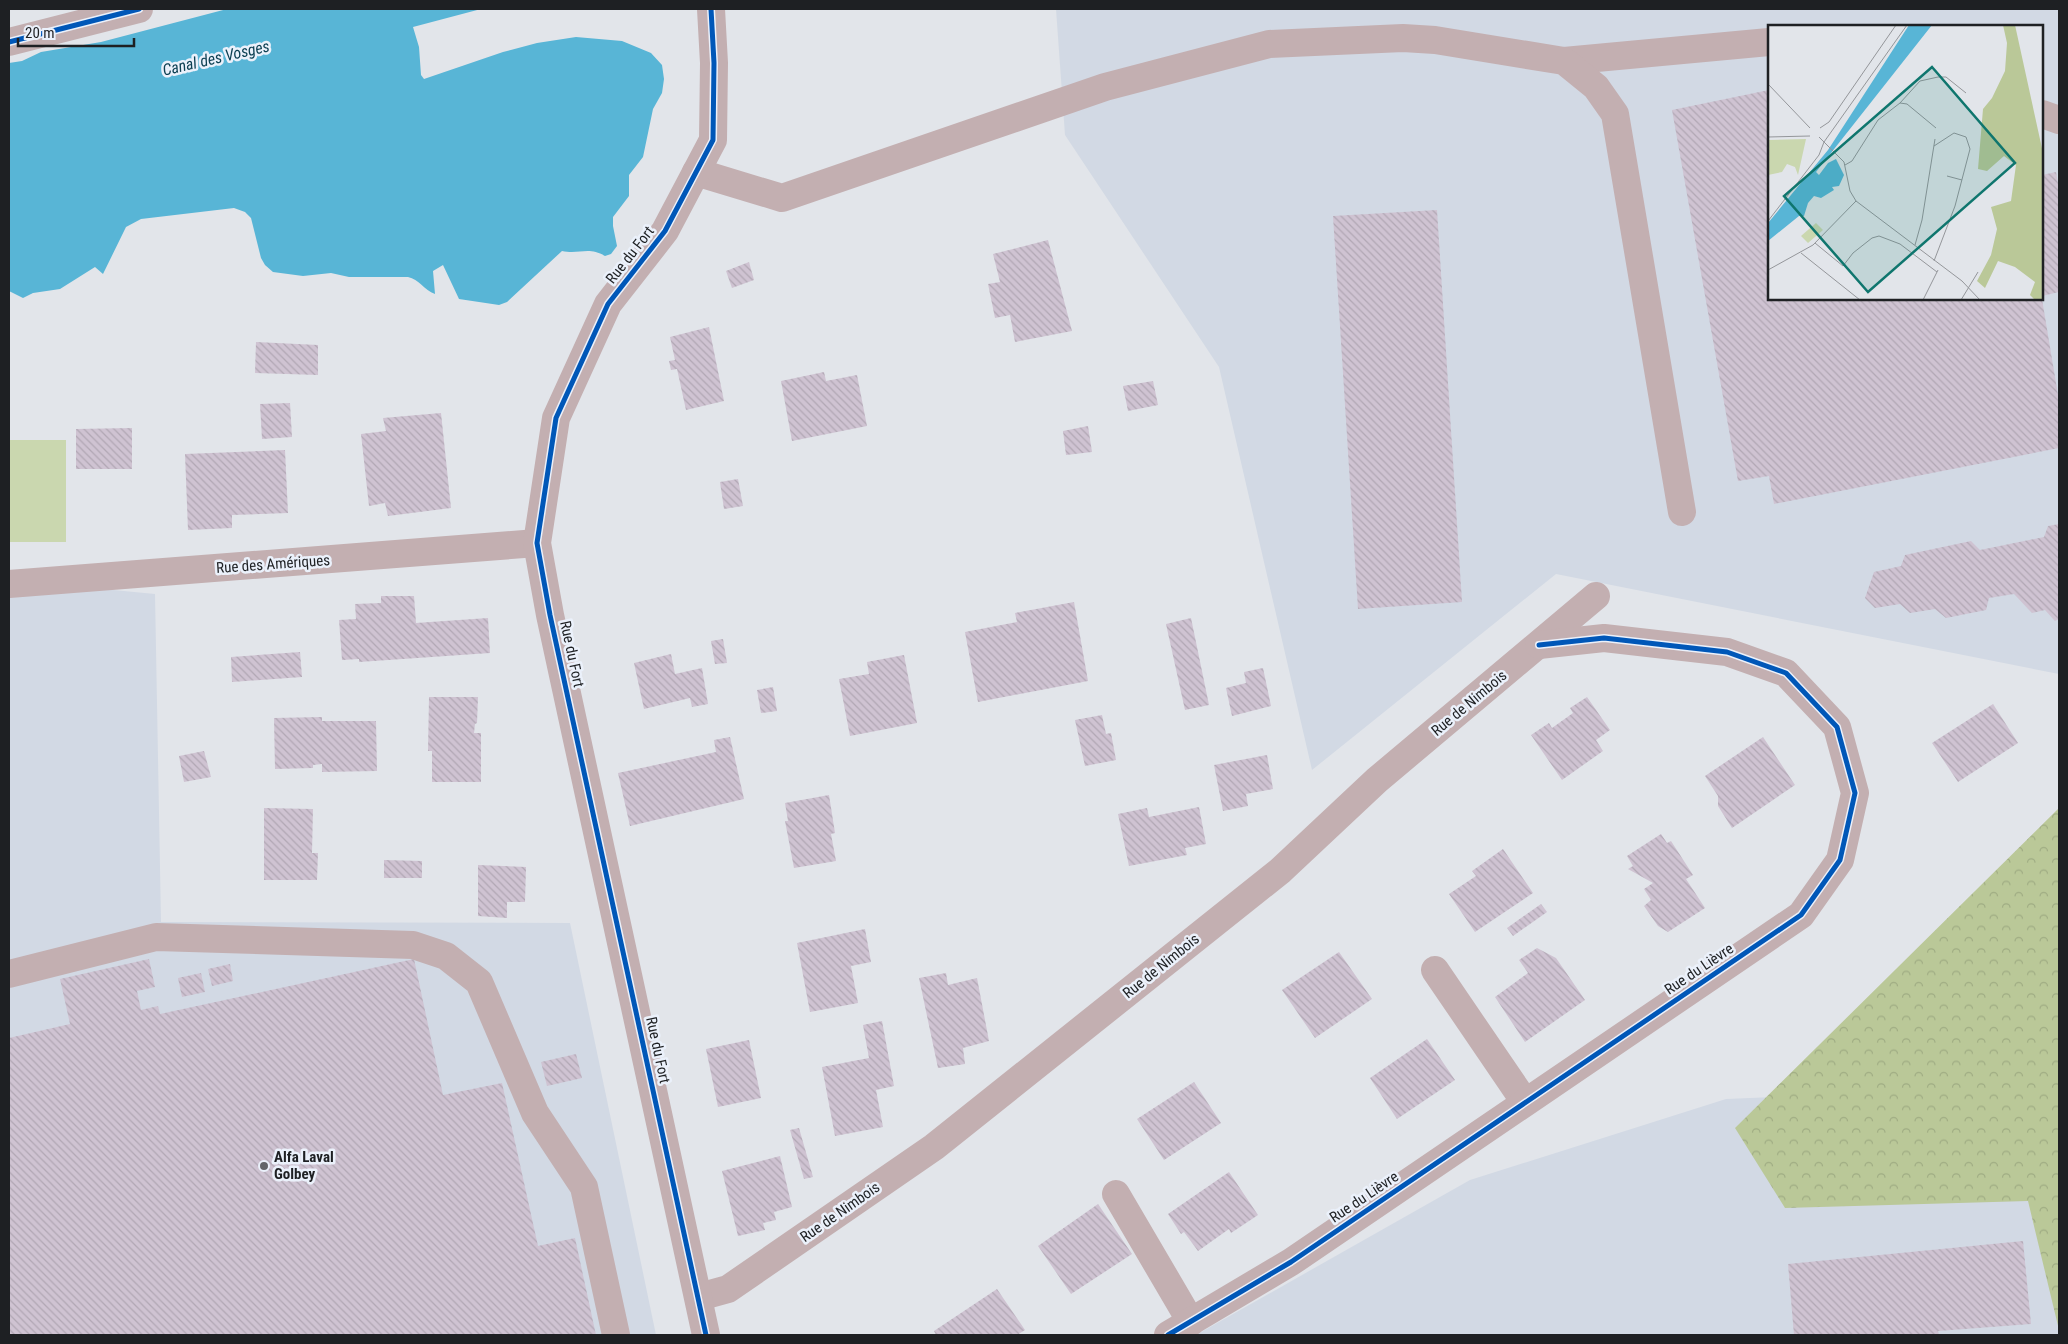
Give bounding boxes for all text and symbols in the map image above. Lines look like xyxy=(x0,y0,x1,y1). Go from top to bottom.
scale bar xyxy=(18,15,134,47)
text: 20 m xyxy=(25,24,55,42)
inset map xyxy=(1768,25,2043,300)
water label: Canal des Vosges xyxy=(161,36,271,80)
street label: Rue du Fort xyxy=(602,223,658,287)
street label: Rue des Amériques xyxy=(215,551,331,577)
street label: Rue du Fort xyxy=(556,619,588,689)
street label: Rue de Nimbois xyxy=(1428,666,1510,740)
street label: Rue de Nimbois xyxy=(1119,930,1203,1002)
street label: Rue du Lièvre xyxy=(1661,939,1737,999)
street label: Rue du Fort xyxy=(642,1015,674,1085)
place label: Alfa Laval Golbey xyxy=(274,1148,334,1183)
marker: Alfa Laval Golbey xyxy=(258,1160,270,1172)
street label: Rue du Lièvre xyxy=(1326,1167,1402,1227)
street label: Rue de Nimbois xyxy=(797,1178,883,1246)

